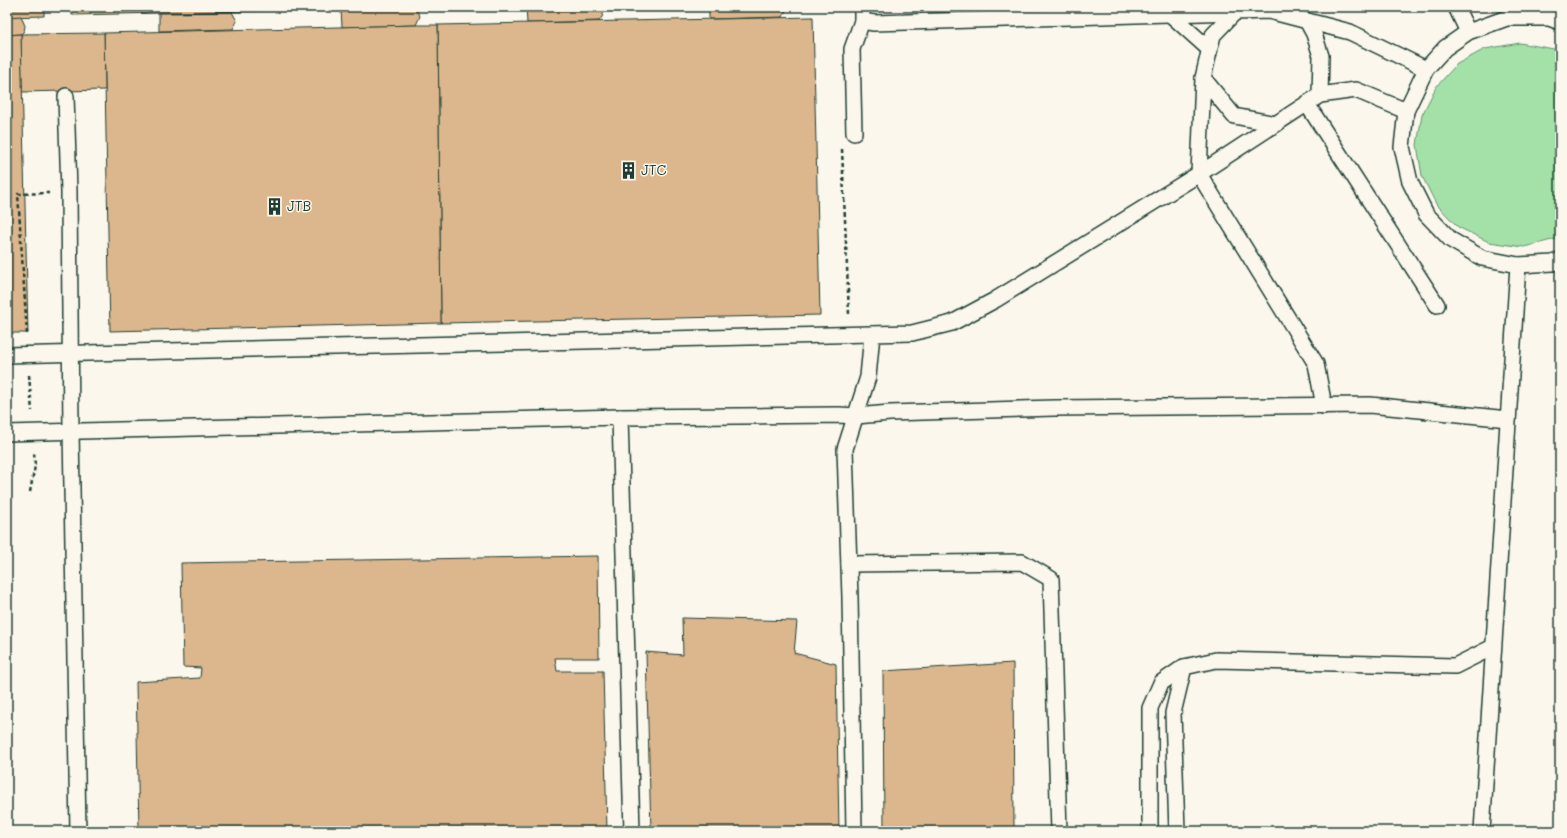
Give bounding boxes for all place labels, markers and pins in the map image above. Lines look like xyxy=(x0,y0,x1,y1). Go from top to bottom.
building icon: JTC xyxy=(618,160,638,180)
place label: JTC xyxy=(641,160,666,179)
building icon: JTB xyxy=(264,196,284,216)
place label: JTB xyxy=(287,196,311,215)

